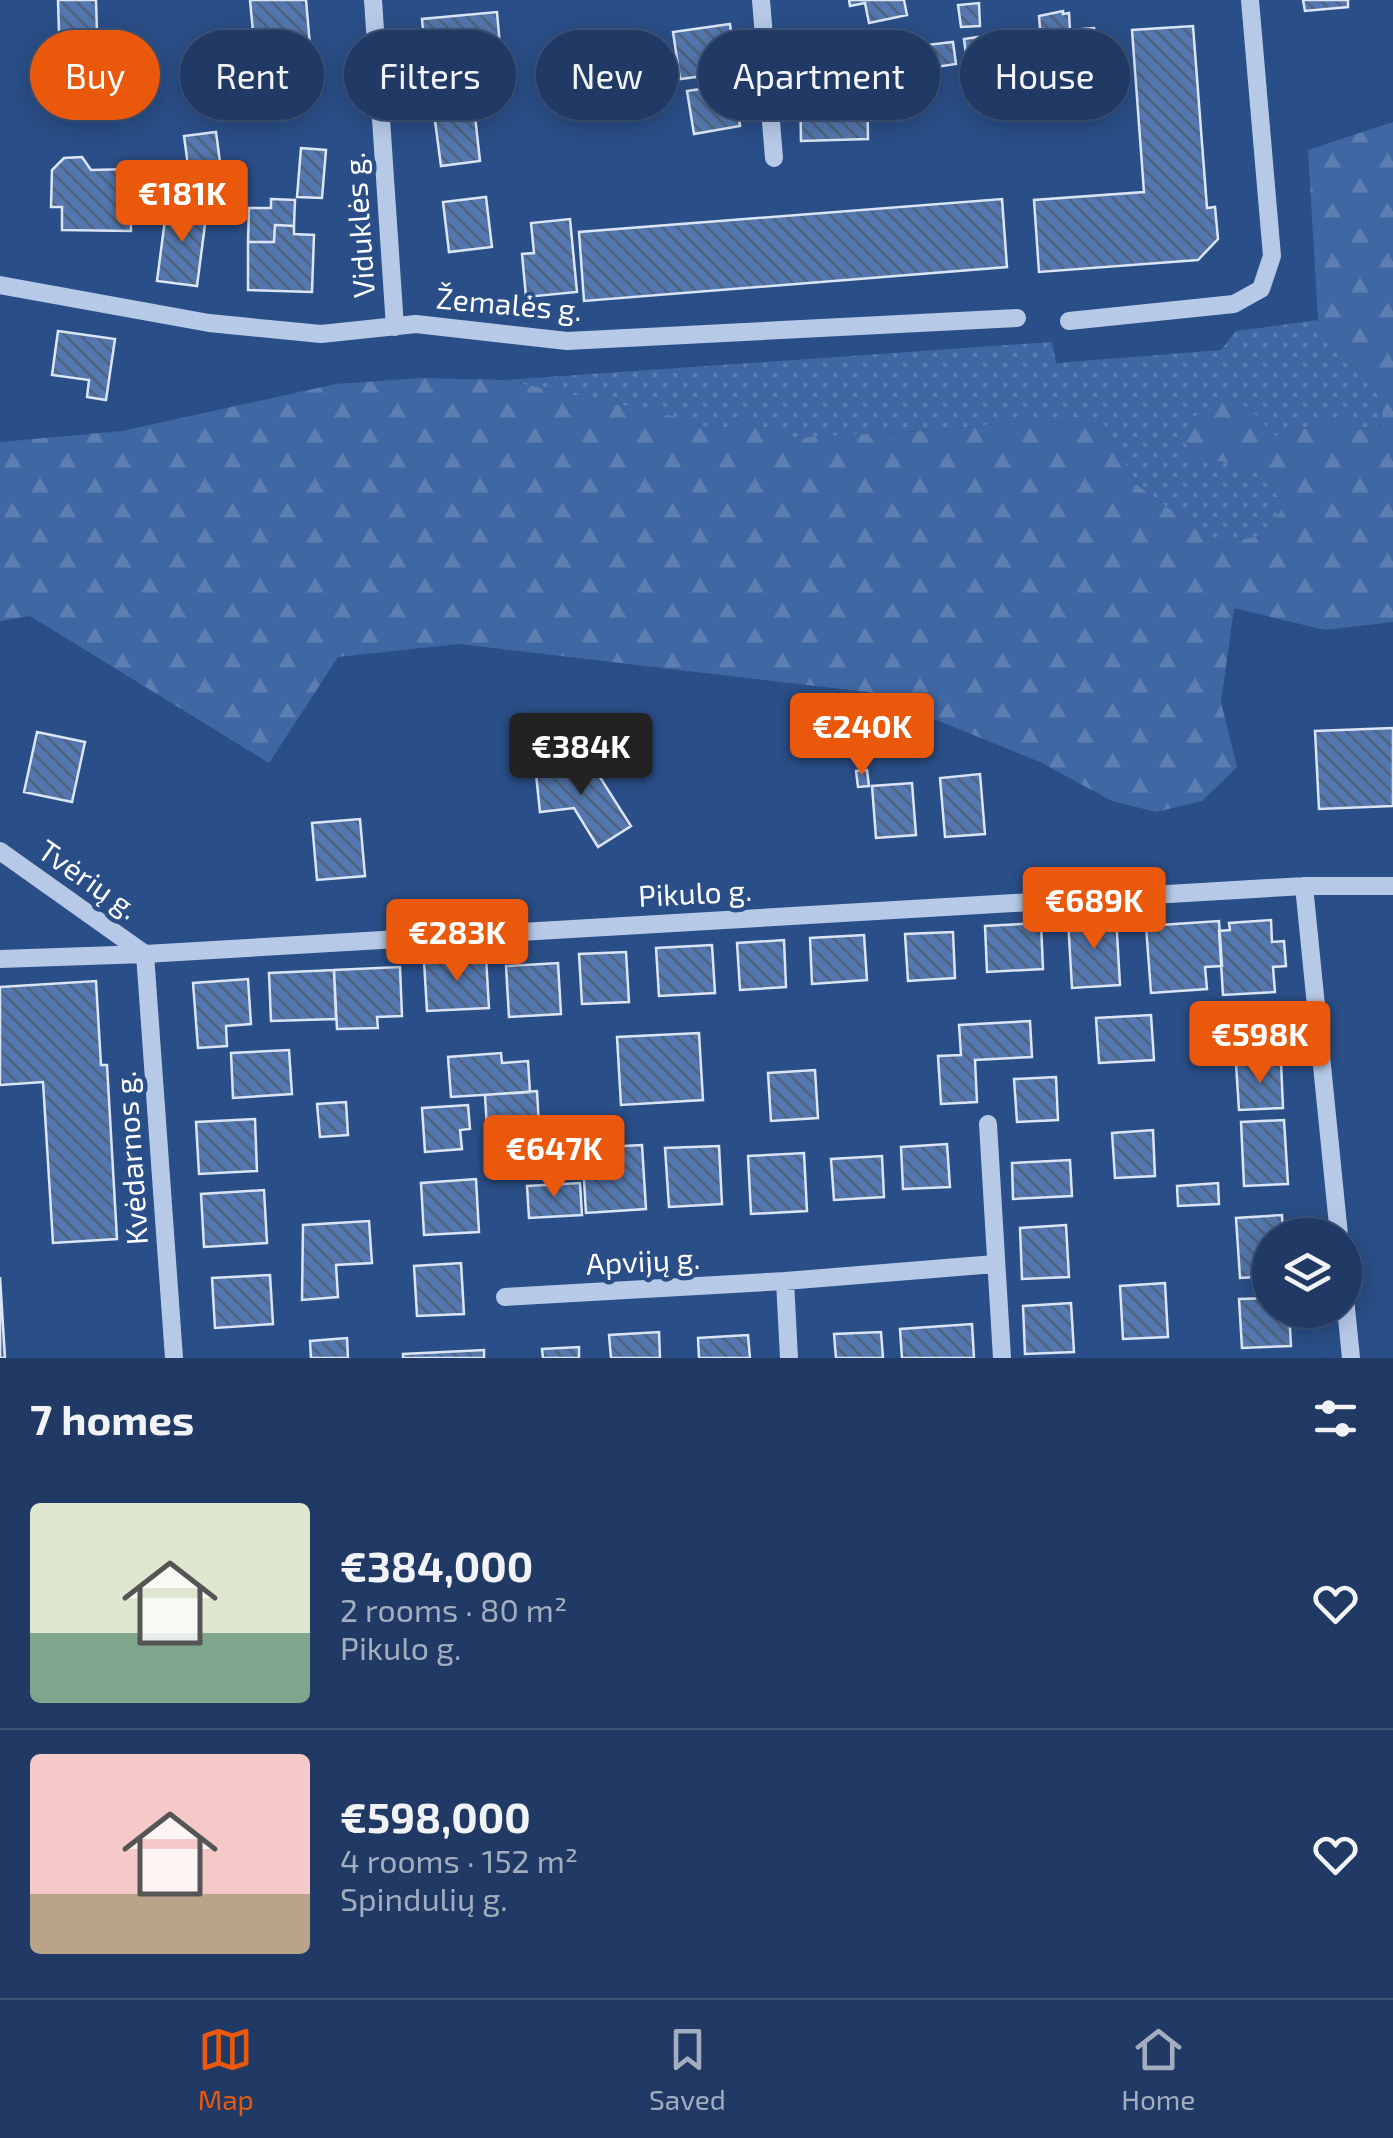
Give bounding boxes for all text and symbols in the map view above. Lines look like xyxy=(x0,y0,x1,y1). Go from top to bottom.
chip: Buy xyxy=(30,30,160,120)
chip: Rent xyxy=(180,30,324,120)
chip: Filters xyxy=(344,30,516,120)
chip: New xyxy=(536,30,678,120)
chip: Apartment xyxy=(698,30,940,120)
chip: House xyxy=(960,30,1130,120)
street label: Viduklės g. xyxy=(335,151,381,299)
pin: €181K xyxy=(112,160,252,245)
text: €181K xyxy=(138,173,226,211)
street label: Žemalės g. xyxy=(435,279,584,327)
pin: €240K xyxy=(792,693,932,778)
text: €240K xyxy=(812,706,912,744)
pin: €384K xyxy=(511,713,651,798)
text: €384K xyxy=(531,726,631,764)
street label: Tvėrių g. xyxy=(32,831,146,926)
pin: €689K xyxy=(1024,867,1164,952)
street label: Pikulo g. xyxy=(637,871,753,913)
text: €689K xyxy=(1045,880,1143,918)
pin: €283K xyxy=(387,899,527,984)
text: €283K xyxy=(408,912,506,950)
pin: €598K xyxy=(1190,1001,1330,1086)
text: €598K xyxy=(1211,1014,1309,1052)
street label: Kvėdarnos g. xyxy=(106,1070,154,1246)
pin: €647K xyxy=(484,1115,624,1200)
text: €647K xyxy=(506,1128,603,1166)
map controls xyxy=(1252,1218,1362,1328)
button: layers xyxy=(1252,1218,1362,1328)
street label: Apvijų g. xyxy=(585,1239,701,1281)
icon: filters xyxy=(1308,1391,1363,1446)
text: 7 homes xyxy=(30,1393,194,1443)
text: €384,000 xyxy=(340,1540,533,1590)
icon: home xyxy=(110,1543,230,1663)
icon: heart xyxy=(1308,1576,1363,1631)
text: 2 rooms · 80 m² xyxy=(340,1590,567,1628)
text: Pikulo g. xyxy=(340,1628,461,1666)
text: €598,000 xyxy=(340,1791,531,1841)
icon: home xyxy=(110,1794,230,1914)
icon: heart xyxy=(1308,1827,1363,1882)
text: 4 rooms · 152 m² xyxy=(340,1841,578,1879)
text: Spindulių g. xyxy=(340,1879,508,1917)
tab: Map xyxy=(198,2022,254,2116)
tab: Saved xyxy=(649,2022,726,2116)
tab: Home xyxy=(1121,2022,1195,2116)

